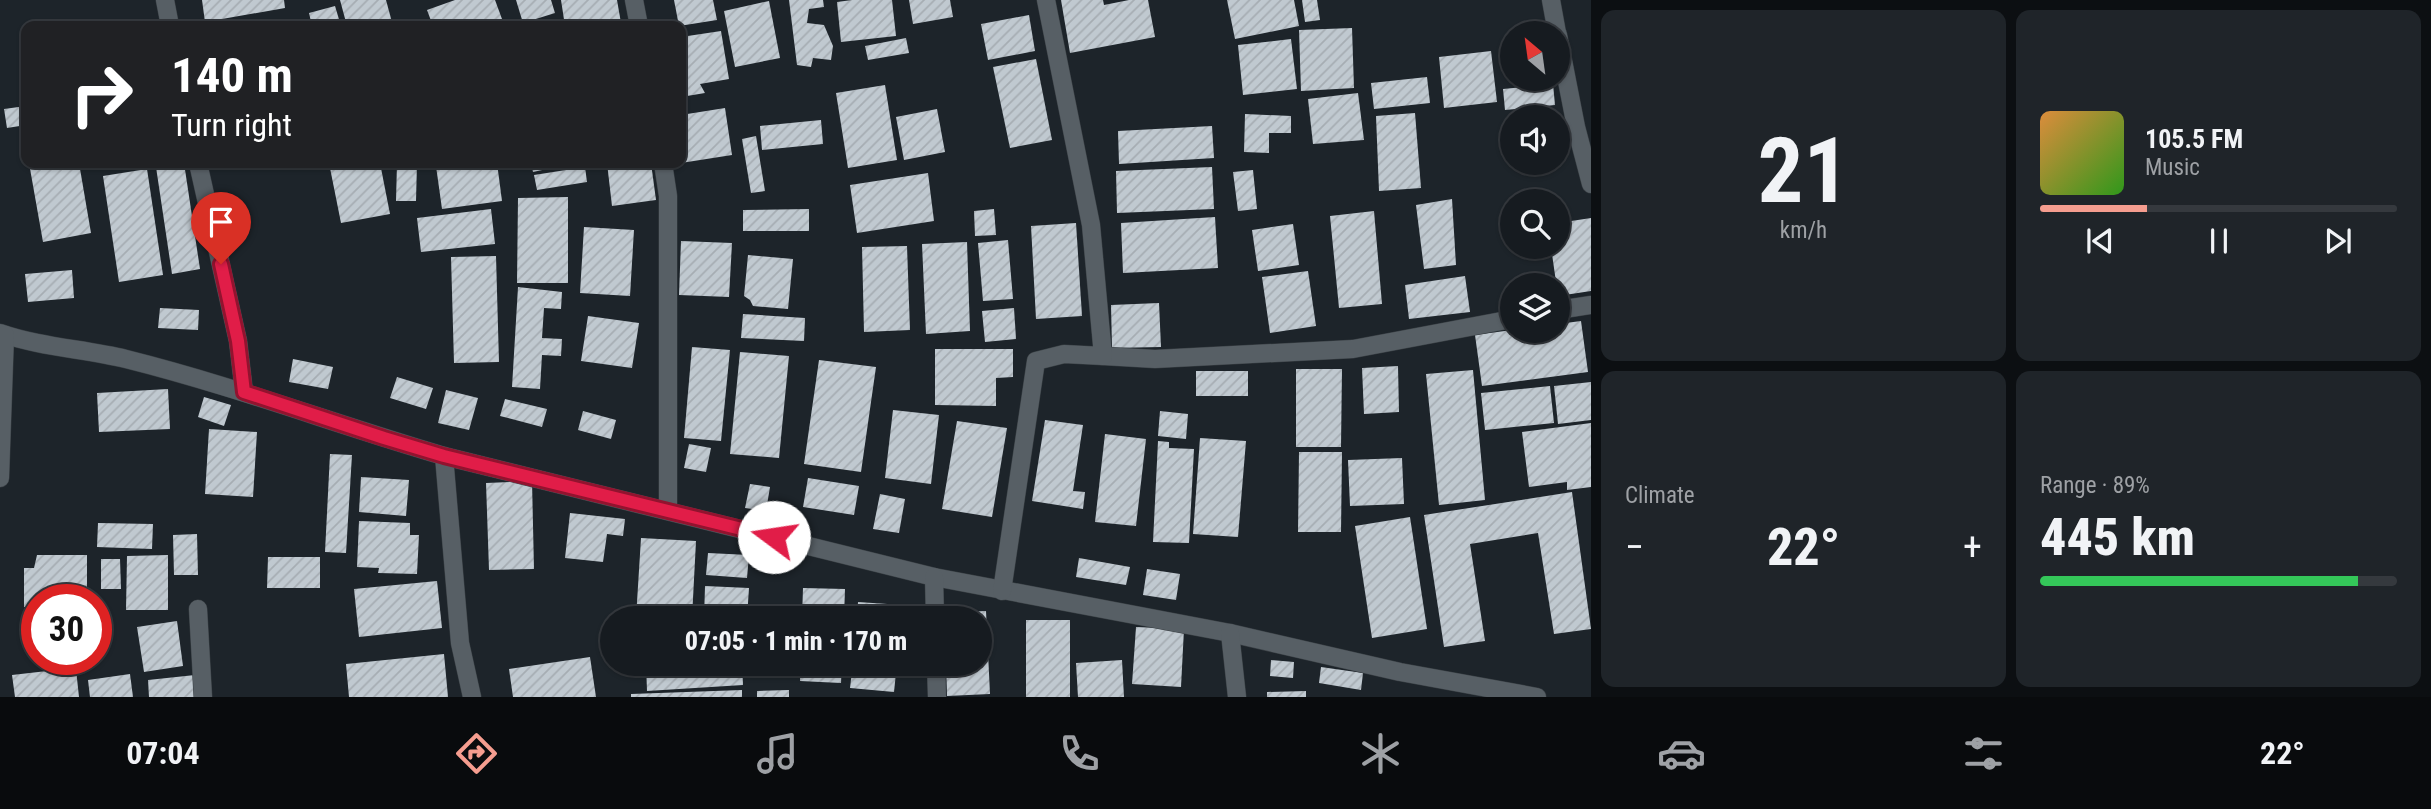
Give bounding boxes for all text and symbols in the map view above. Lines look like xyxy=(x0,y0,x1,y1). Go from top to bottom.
north arrow xyxy=(1500,21,1570,91)
map controls xyxy=(1500,21,1570,343)
text: 140 m xyxy=(171,47,293,104)
icon: right xyxy=(56,49,147,140)
button: sound xyxy=(1500,105,1570,175)
text: Turn right xyxy=(171,106,292,144)
text: 21 xyxy=(1758,118,1849,224)
text: 105.5 FM xyxy=(2145,124,2243,154)
text: Music xyxy=(2145,154,2200,181)
button: search xyxy=(1500,189,1570,259)
pin xyxy=(191,192,251,264)
icon: arrive xyxy=(202,203,240,241)
text: km/h xyxy=(1780,217,1827,244)
icon: previous xyxy=(2081,222,2119,260)
icon: pause xyxy=(2200,222,2238,260)
icon: next xyxy=(2319,222,2357,260)
button: layers xyxy=(1500,273,1570,343)
text: Range · 89% xyxy=(2040,472,2150,499)
text: Climate xyxy=(1625,482,1695,509)
position arrow xyxy=(737,500,811,574)
text: 445 km xyxy=(2040,507,2195,568)
text: 22° xyxy=(1767,517,1840,578)
text: − xyxy=(1625,525,1644,569)
text: + xyxy=(1963,525,1982,569)
speed limit sign: 30 xyxy=(21,584,112,675)
text: 07:05 · 1 min · 170 m xyxy=(685,626,907,656)
icon: directions xyxy=(452,729,501,778)
icon: music xyxy=(753,729,802,778)
icon: phone xyxy=(1055,729,1104,778)
icon: climate xyxy=(1356,729,1405,778)
icon: car xyxy=(1657,729,1706,778)
icon: filters xyxy=(1959,729,2008,778)
text: 07:04 xyxy=(126,734,200,772)
text: 22° xyxy=(2260,734,2305,772)

